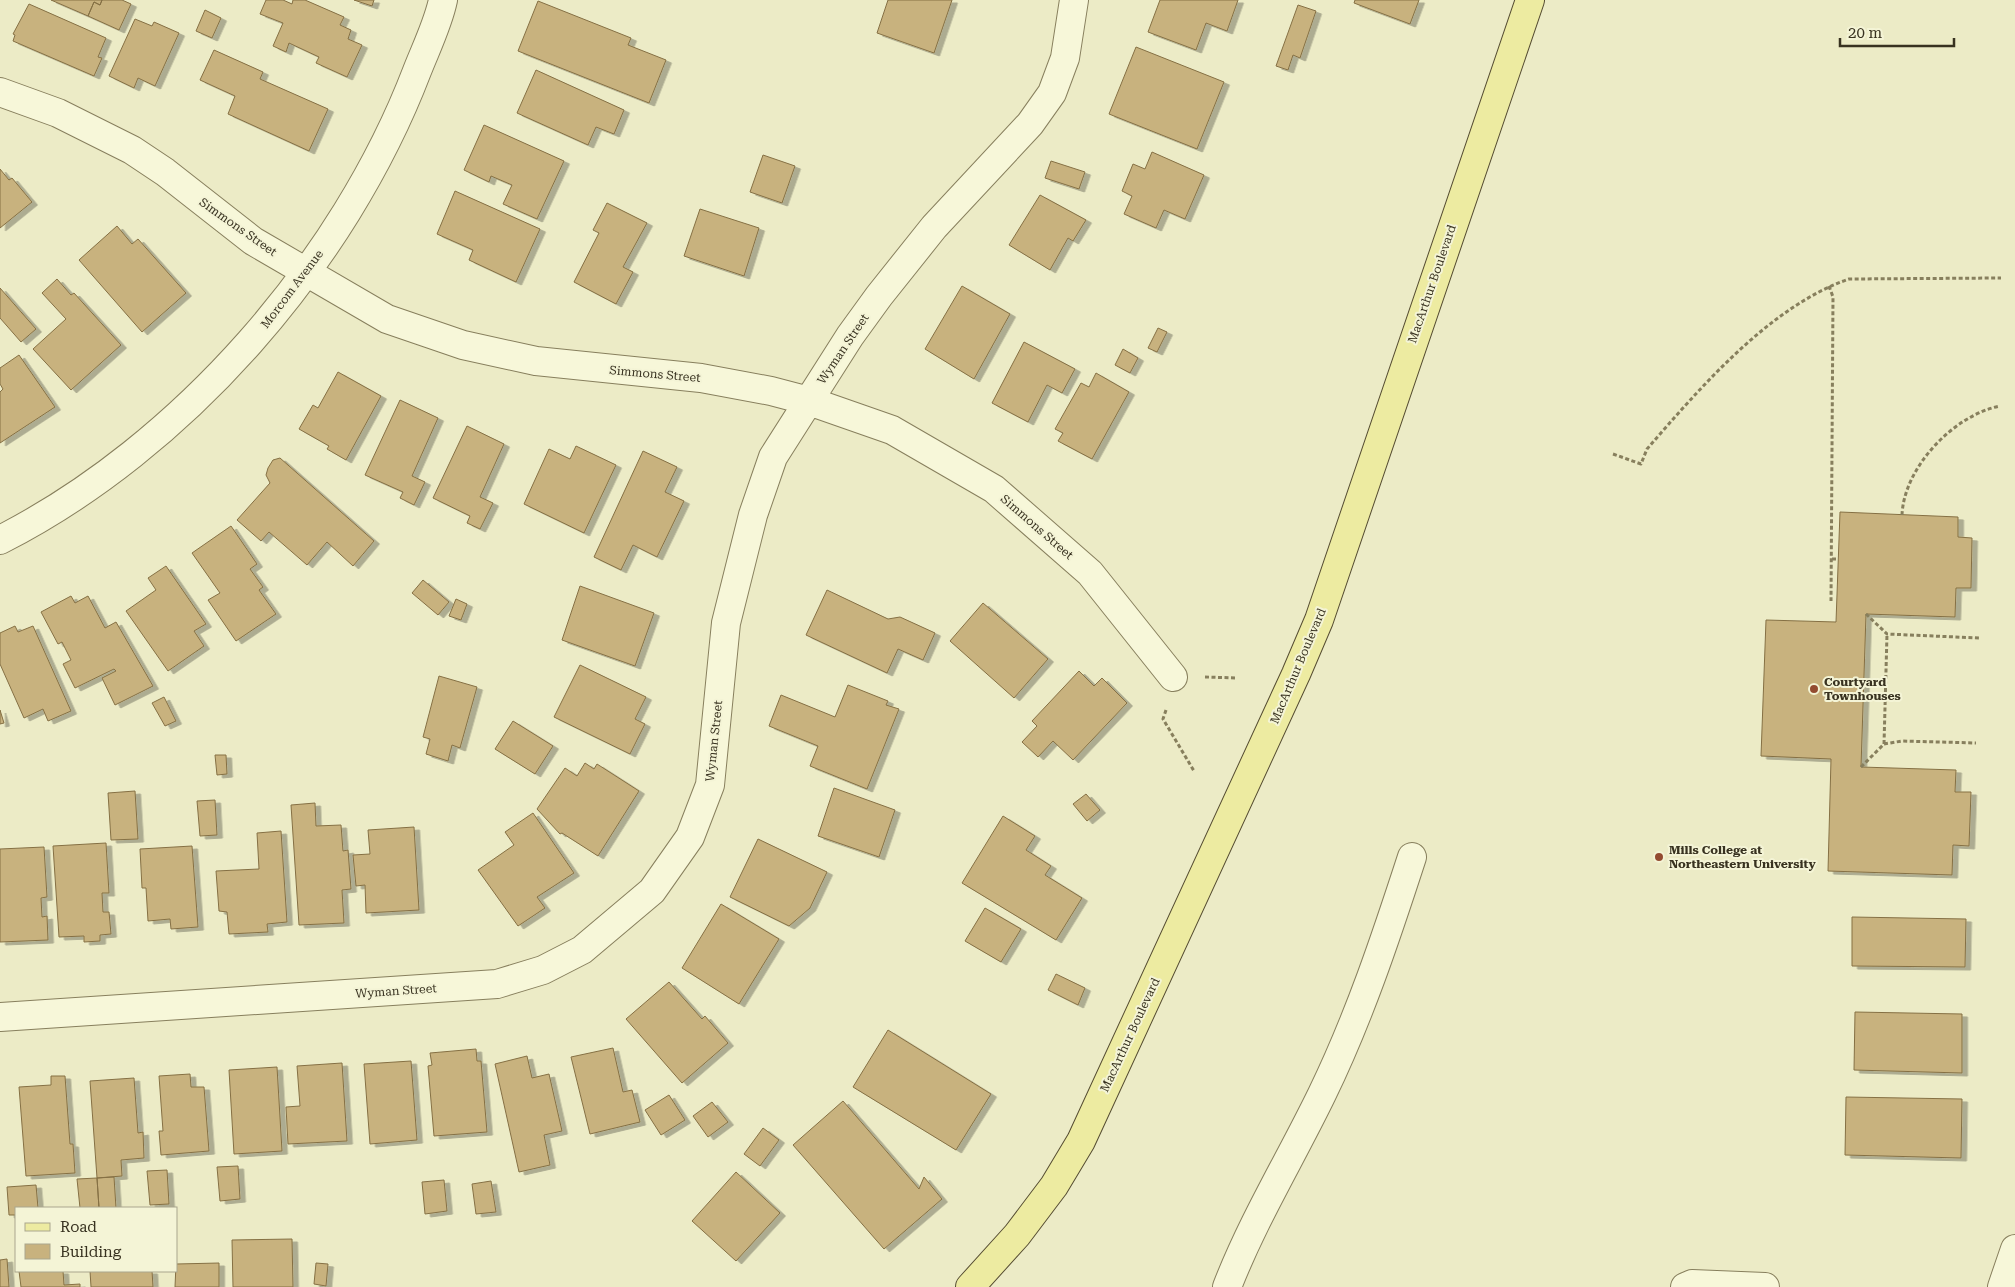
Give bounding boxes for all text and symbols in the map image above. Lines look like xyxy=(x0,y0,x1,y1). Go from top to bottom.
scale bar xyxy=(1840,15,1954,47)
text: 20 m xyxy=(1848,24,1883,42)
street label: Simmons Street xyxy=(197,195,280,259)
street label: MacArthur Boulevard xyxy=(1405,223,1459,345)
street label: Morcom Avenue xyxy=(258,247,326,331)
street label: Wyman Street xyxy=(814,311,872,387)
street label: Simmons Street xyxy=(609,363,702,385)
street label: Simmons Street xyxy=(998,492,1076,563)
street label: MacArthur Boulevard xyxy=(1267,606,1329,726)
place label: Courtyard Townhouses xyxy=(1824,675,1901,703)
marker: Courtyard Townhouses xyxy=(1808,683,1820,695)
street label: Wyman Street xyxy=(703,699,725,782)
place label: Mills College at Northeastern University xyxy=(1669,843,1817,871)
marker: Mills College at Northeastern University xyxy=(1653,851,1665,863)
street label: MacArthur Boulevard xyxy=(1097,975,1163,1094)
street label: Wyman Street xyxy=(355,981,438,1001)
legend xyxy=(15,1207,178,1272)
text: Road xyxy=(60,1218,97,1236)
text: Building xyxy=(60,1243,122,1261)

